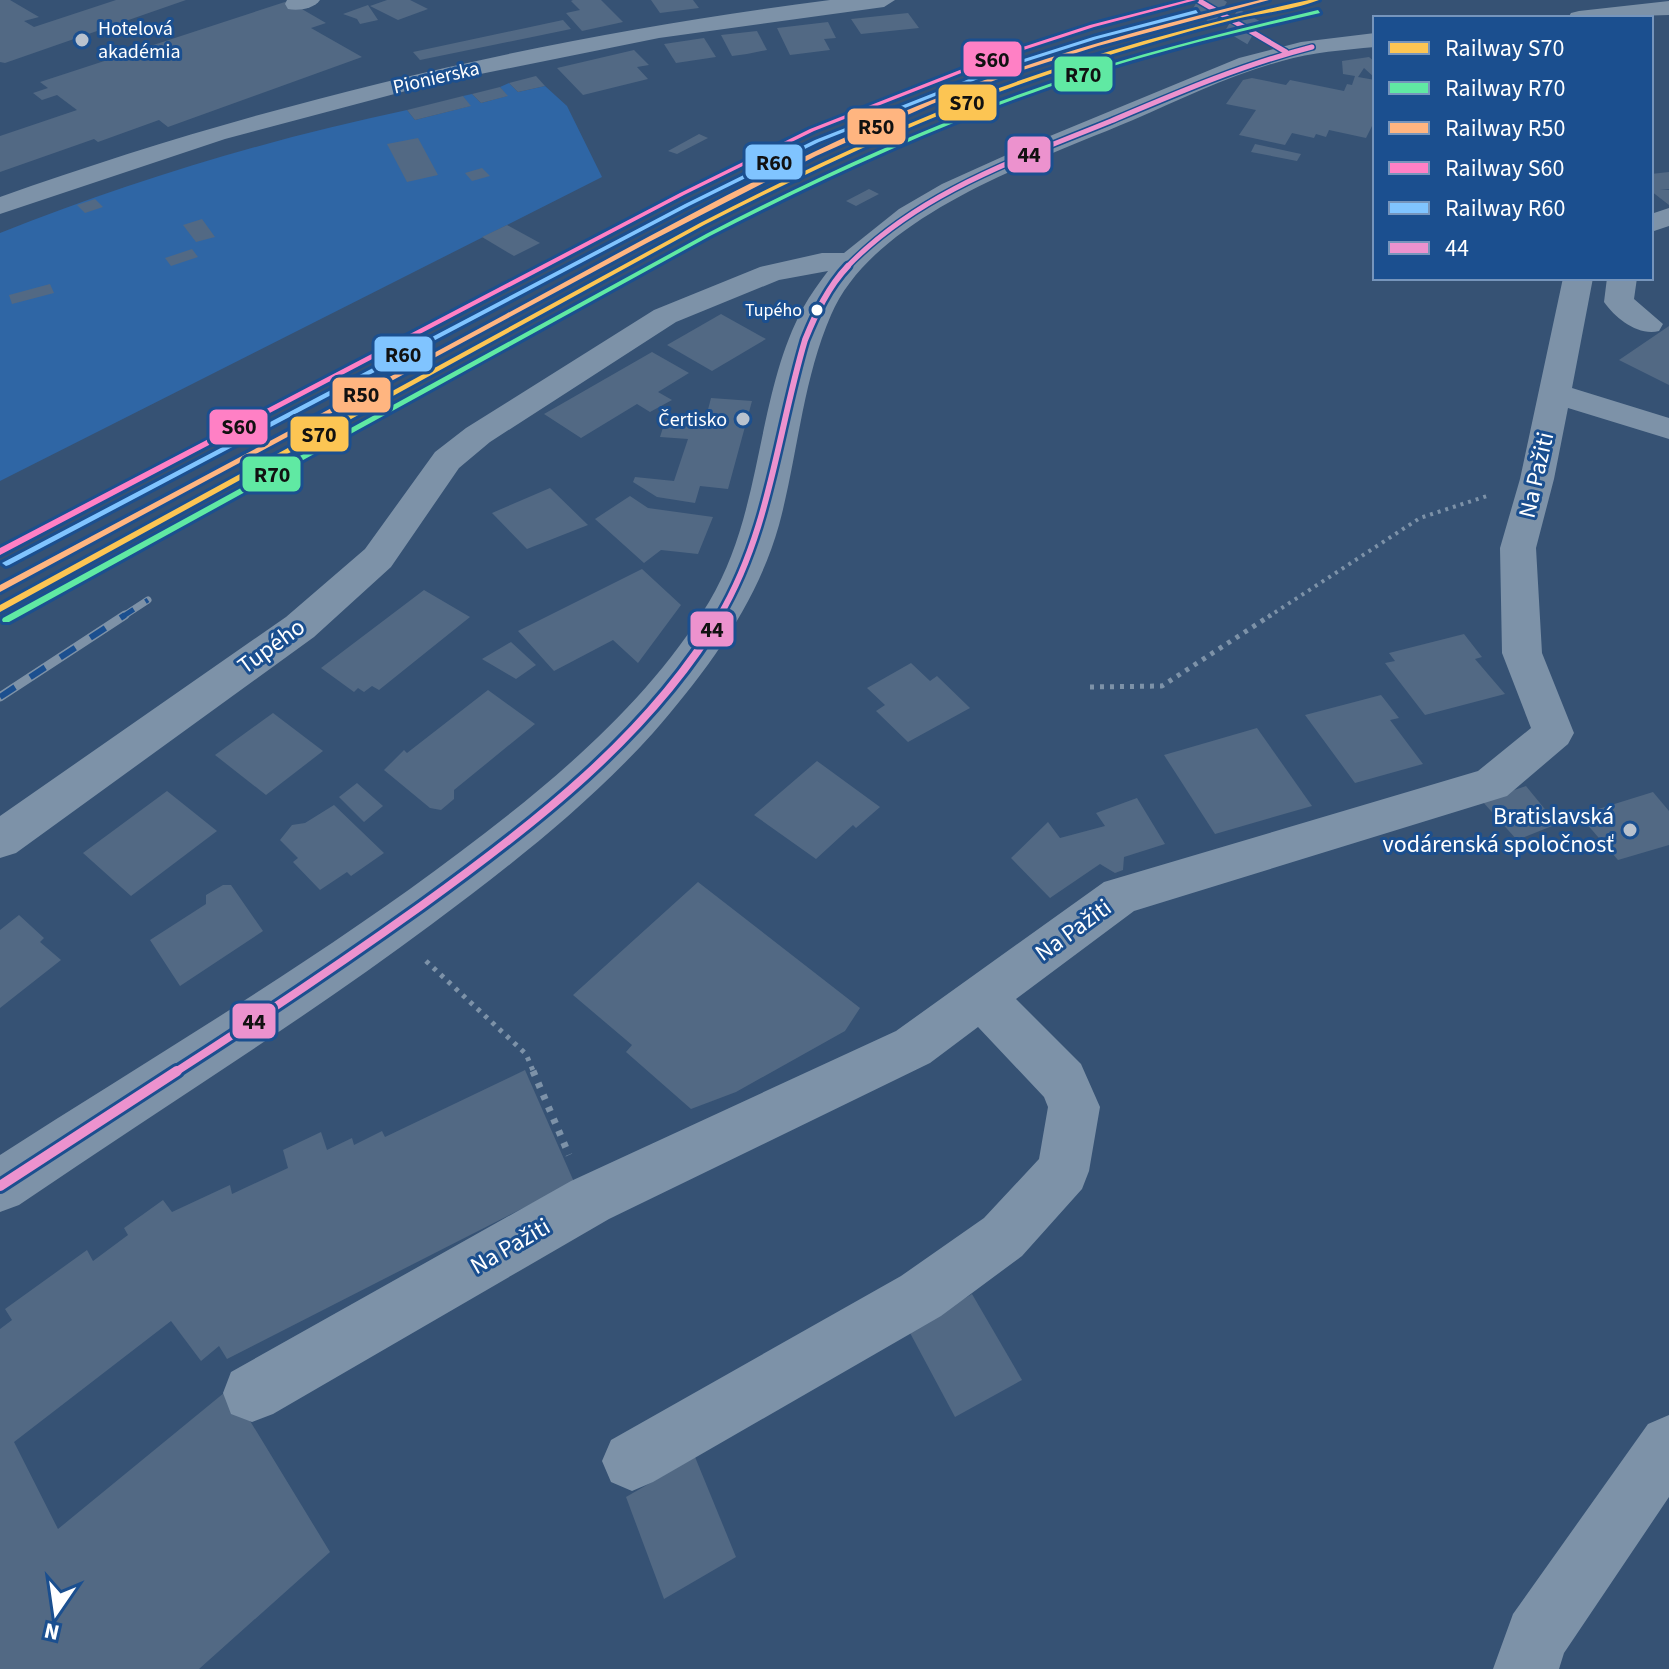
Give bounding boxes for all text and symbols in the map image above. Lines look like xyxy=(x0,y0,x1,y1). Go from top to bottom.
place label: Hotelová akadémia xyxy=(98,15,180,66)
legend xyxy=(1373,16,1653,280)
marker: Hotelová akadémia xyxy=(73,31,91,49)
text: Railway S70 xyxy=(1445,31,1564,66)
line badge: S60 xyxy=(962,40,1023,78)
text: S60 xyxy=(974,44,1010,76)
street label: Pionierska xyxy=(390,54,482,102)
line badge: R70 xyxy=(1053,55,1114,93)
text: R70 xyxy=(1065,59,1101,91)
text: Railway R70 xyxy=(1445,71,1565,106)
line badge: S70 xyxy=(937,83,998,122)
text: S70 xyxy=(949,87,985,119)
line badge: R50 xyxy=(846,107,907,146)
text: R50 xyxy=(858,111,894,143)
text: Railway R50 xyxy=(1445,111,1565,146)
line badge: 44 xyxy=(1006,135,1052,174)
text: 44 xyxy=(1017,139,1041,171)
line badge: R60 xyxy=(744,143,804,181)
text: R60 xyxy=(756,147,792,179)
text: Railway S60 xyxy=(1445,151,1564,186)
text: Railway R60 xyxy=(1445,191,1565,226)
text: 44 xyxy=(1445,231,1469,266)
place label: Tupého xyxy=(745,298,802,323)
marker: Tupého xyxy=(809,302,825,318)
line badge: R60 xyxy=(373,335,434,373)
text: R60 xyxy=(385,339,421,371)
line badge: R50 xyxy=(331,376,392,414)
text: R50 xyxy=(343,379,379,411)
place label: Čertisko xyxy=(658,406,727,434)
line badge: S60 xyxy=(208,408,269,446)
marker: Čertisko xyxy=(734,410,752,428)
text: S60 xyxy=(221,411,257,443)
line badge: S70 xyxy=(289,415,350,453)
text: S70 xyxy=(301,419,337,451)
street label: Na Pažiti xyxy=(1510,429,1563,522)
line badge: R70 xyxy=(241,455,302,493)
text: R70 xyxy=(254,459,290,491)
street label: Tupého xyxy=(230,610,312,683)
line badge: 44 xyxy=(689,610,735,648)
text: 44 xyxy=(700,614,724,646)
place label: Bratislavská vodárenská spoločnosť xyxy=(1383,799,1614,862)
marker: Bratislavská vodárenská spoločnosť xyxy=(1621,821,1639,839)
street label: Na Pažiti xyxy=(1028,891,1119,970)
line badge: 44 xyxy=(231,1002,277,1040)
text: 44 xyxy=(242,1006,266,1038)
street label: Na Pažiti xyxy=(464,1209,557,1283)
north arrow xyxy=(16,1573,96,1653)
text: N xyxy=(41,1614,62,1649)

